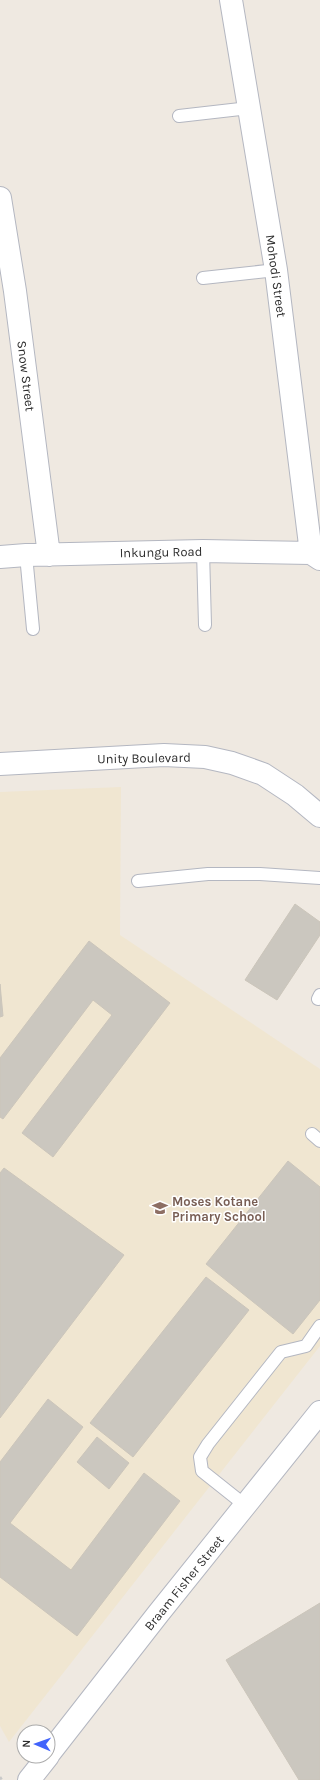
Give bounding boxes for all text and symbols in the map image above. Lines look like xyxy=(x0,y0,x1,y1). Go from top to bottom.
street label: Mohodi Street xyxy=(263,234,289,318)
street label: Snow Street xyxy=(14,340,38,412)
street label: Inkungu Road xyxy=(119,544,203,560)
street label: Unity Boulevard xyxy=(97,750,191,766)
place label: Moses Kotane Primary School xyxy=(172,1194,266,1224)
school or university icon: Moses Kotane Primary School xyxy=(151,1199,169,1217)
street label: Braam Fisher Street xyxy=(141,1532,227,1634)
north arrow xyxy=(16,1724,56,1764)
text: N xyxy=(20,1739,33,1748)

